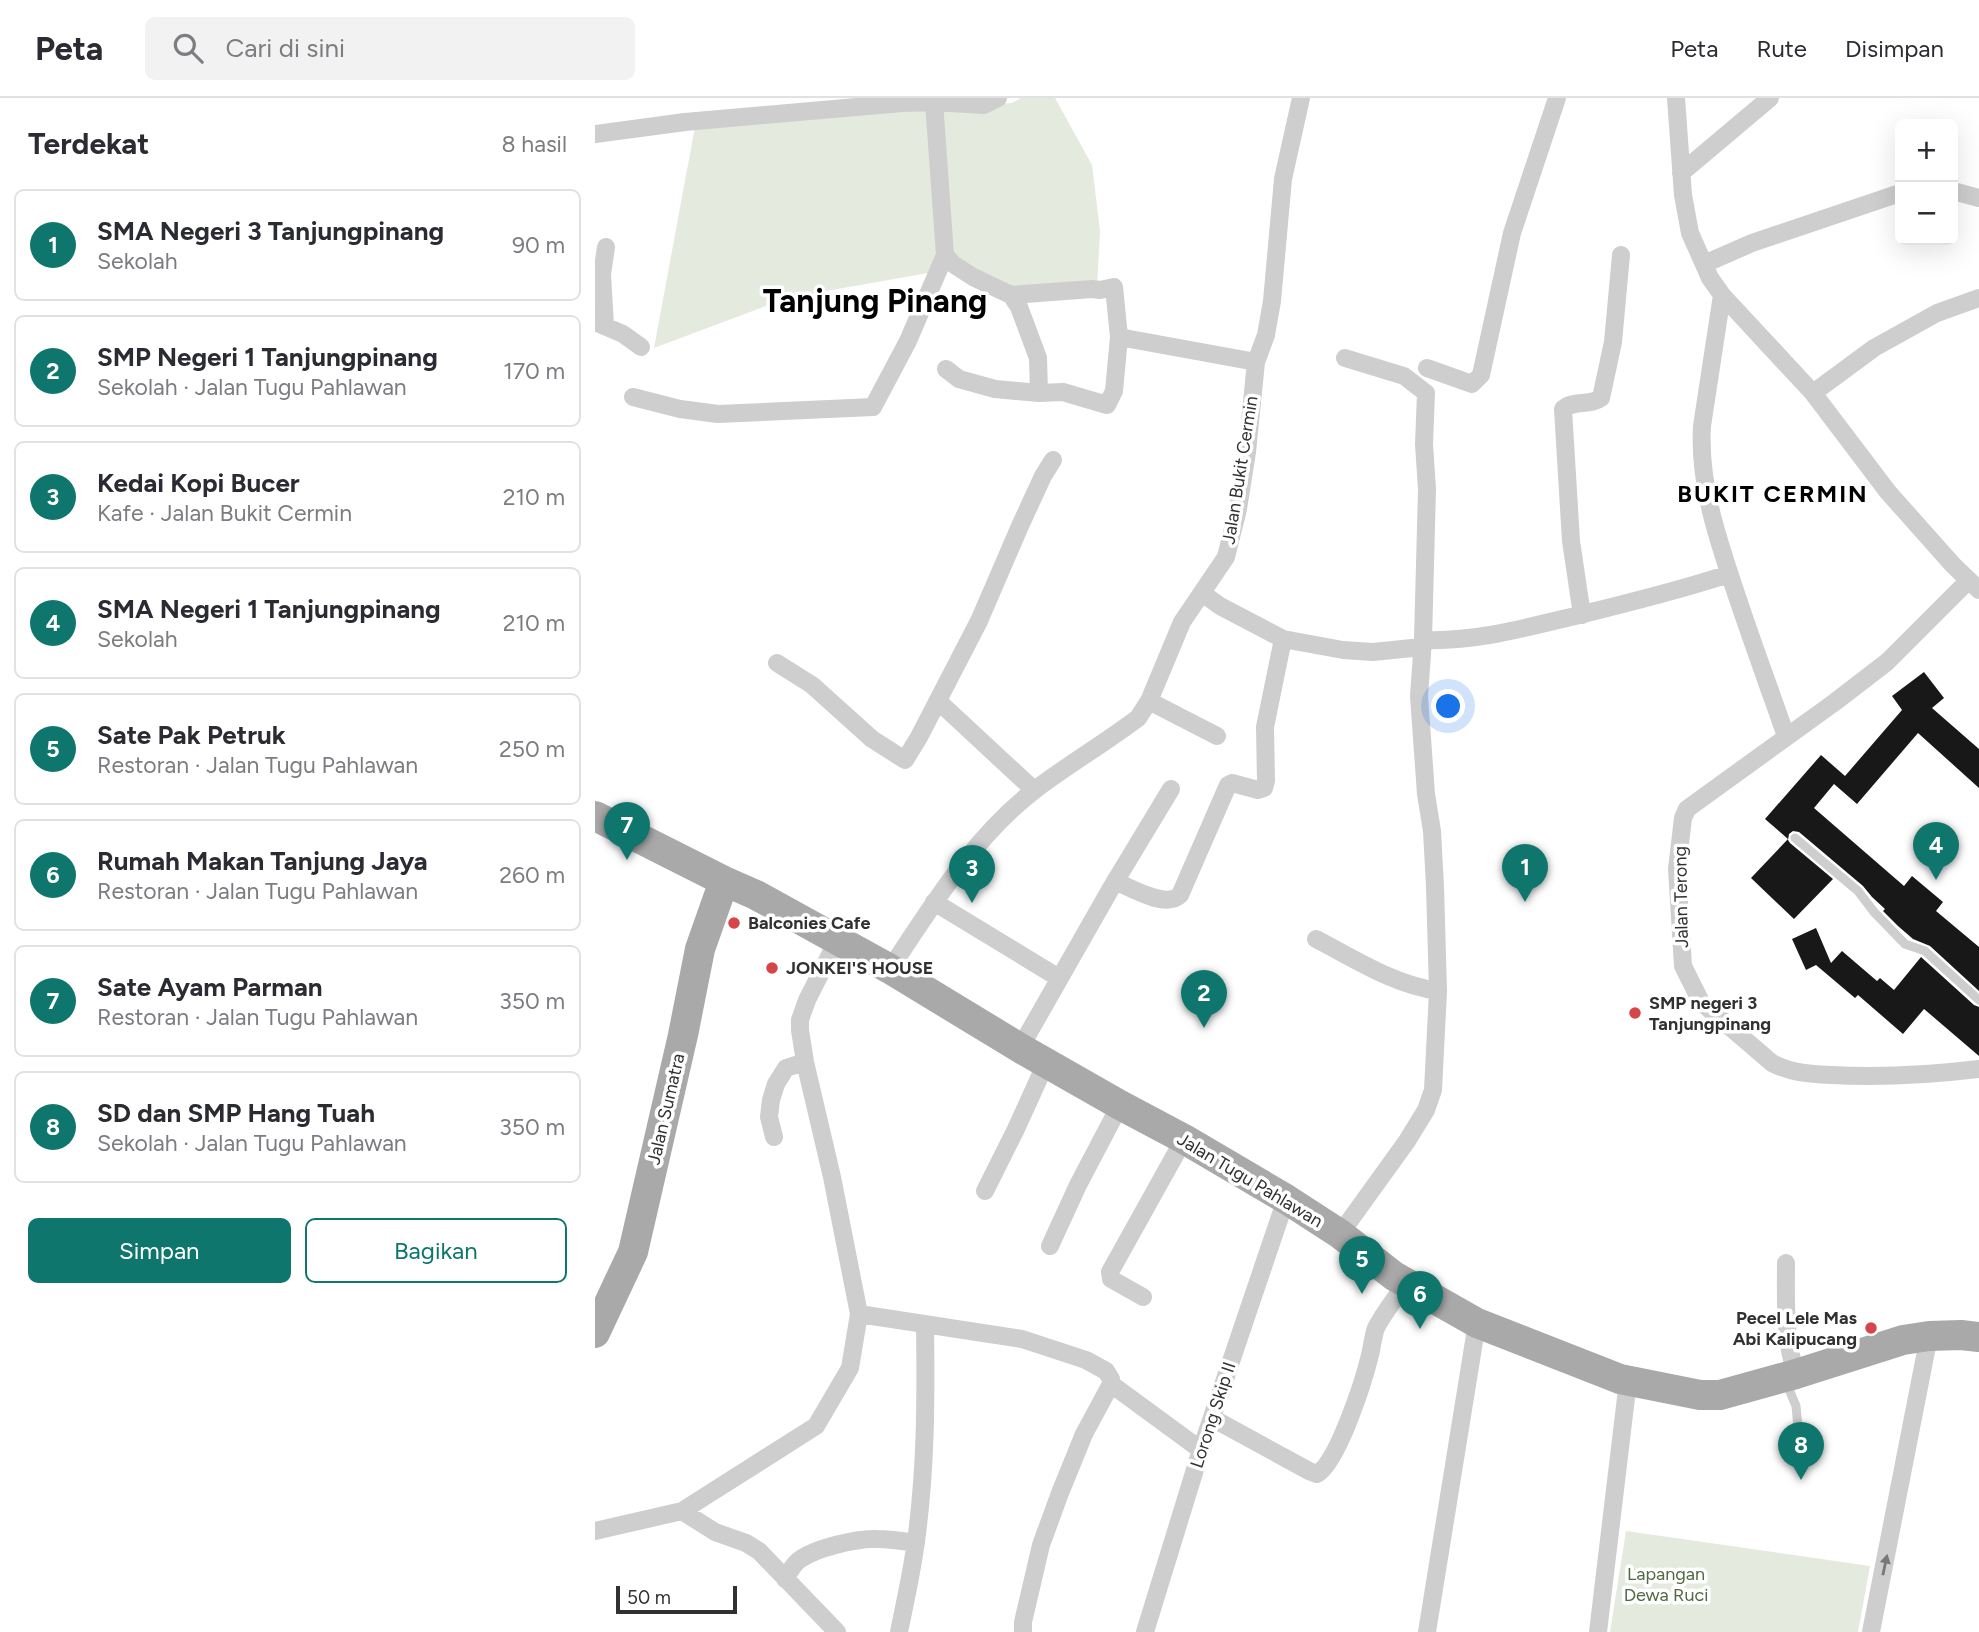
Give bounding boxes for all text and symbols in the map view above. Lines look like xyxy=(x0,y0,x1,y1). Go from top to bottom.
search box xyxy=(145,17,635,80)
text: Peta xyxy=(35,29,103,68)
icon: search xyxy=(169,29,207,67)
text: Cari di sini xyxy=(225,32,345,64)
text: Peta xyxy=(1670,34,1718,63)
text: Rute xyxy=(1756,34,1807,63)
text: Disimpan xyxy=(1845,34,1944,63)
map controls xyxy=(1895,119,1958,245)
button: + xyxy=(1895,119,1958,182)
text: Terdekat xyxy=(28,125,149,162)
text: 8 hasil xyxy=(502,130,567,158)
button: − xyxy=(1895,182,1958,245)
text: SMA Negeri 3 Tanjungpinang xyxy=(97,215,444,247)
text: 1 xyxy=(48,231,58,259)
text: 90 m xyxy=(512,231,565,259)
text: Sekolah xyxy=(97,247,178,275)
district label: Tanjung Pinang xyxy=(763,282,987,320)
text: SMP Negeri 1 Tanjungpinang xyxy=(97,341,438,373)
text: 2 xyxy=(46,357,60,385)
text: 170 m xyxy=(503,357,565,385)
text: Sekolah · Jalan Tugu Pahlawan xyxy=(97,373,407,401)
street label: Jalan Bukit Cermin xyxy=(1217,394,1263,546)
text: Kedai Kopi Bucer xyxy=(97,467,300,499)
district label: BUKIT CERMIN xyxy=(1677,479,1869,508)
text: 3 xyxy=(47,483,59,511)
text: 210 m xyxy=(503,483,565,511)
text: Kafe · Jalan Bukit Cermin xyxy=(97,499,352,527)
text: SMA Negeri 1 Tanjungpinang xyxy=(97,593,441,625)
text: 4 xyxy=(46,609,60,637)
text: 210 m xyxy=(503,609,565,637)
text: Sekolah xyxy=(97,625,178,653)
your location xyxy=(1431,689,1465,723)
text: Sate Pak Petruk xyxy=(97,719,286,751)
text: 5 xyxy=(46,735,60,763)
text: 250 m xyxy=(499,735,565,763)
text: Restoran · Jalan Tugu Pahlawan xyxy=(97,751,418,779)
pin: 7 xyxy=(604,802,650,860)
pin: 4 xyxy=(1913,822,1959,880)
pin: 1 xyxy=(1502,844,1548,902)
text: Rumah Makan Tanjung Jaya xyxy=(97,845,428,877)
pin: 3 xyxy=(949,845,995,903)
street label: Jalan Terong xyxy=(1669,846,1693,948)
text: 6 xyxy=(46,861,60,889)
text: 260 m xyxy=(499,861,565,889)
text: Restoran · Jalan Tugu Pahlawan xyxy=(97,877,418,905)
place label: Balconies Cafe xyxy=(748,912,870,934)
marker: Balconies Cafe xyxy=(726,915,742,931)
place label: JONKEI'S HOUSE xyxy=(786,957,933,979)
marker: JONKEI'S HOUSE xyxy=(764,960,780,976)
pin: 2 xyxy=(1181,970,1227,1028)
text: Sate Ayam Parman xyxy=(97,971,323,1003)
text: 7 xyxy=(47,987,59,1015)
text: 350 m xyxy=(499,987,565,1015)
place label: SMP negeri 3 Tanjungpinang xyxy=(1649,992,1771,1035)
text: Restoran · Jalan Tugu Pahlawan xyxy=(97,1003,418,1031)
marker: SMP negeri 3 Tanjungpinang xyxy=(1627,1005,1643,1021)
street label: Jalan Sumatra xyxy=(642,1051,690,1167)
text: SD dan SMP Hang Tuah xyxy=(97,1097,375,1129)
text: 8 xyxy=(46,1113,60,1141)
text: 350 m xyxy=(499,1113,565,1141)
street label: Jalan Tugu Pahlawan xyxy=(1173,1128,1327,1232)
text: Sekolah · Jalan Tugu Pahlawan xyxy=(97,1129,407,1157)
button: Simpan xyxy=(28,1218,291,1283)
button: Bagikan xyxy=(305,1218,567,1283)
pin: 5 xyxy=(1339,1236,1385,1294)
pin: 6 xyxy=(1397,1271,1443,1329)
place label: Pecel Lele Mas Abi Kalipucang xyxy=(1733,1307,1858,1350)
marker: Pecel Lele Mas Abi Kalipucang xyxy=(1863,1320,1879,1336)
street label: Lorong Skip II xyxy=(1186,1359,1240,1471)
pin: 8 xyxy=(1778,1422,1824,1480)
one-way arrow xyxy=(1879,1554,1890,1576)
park label: Lapangan Dewa Ruci xyxy=(1624,1563,1708,1606)
scale bar xyxy=(616,1583,737,1615)
text: 50 m xyxy=(627,1586,671,1609)

